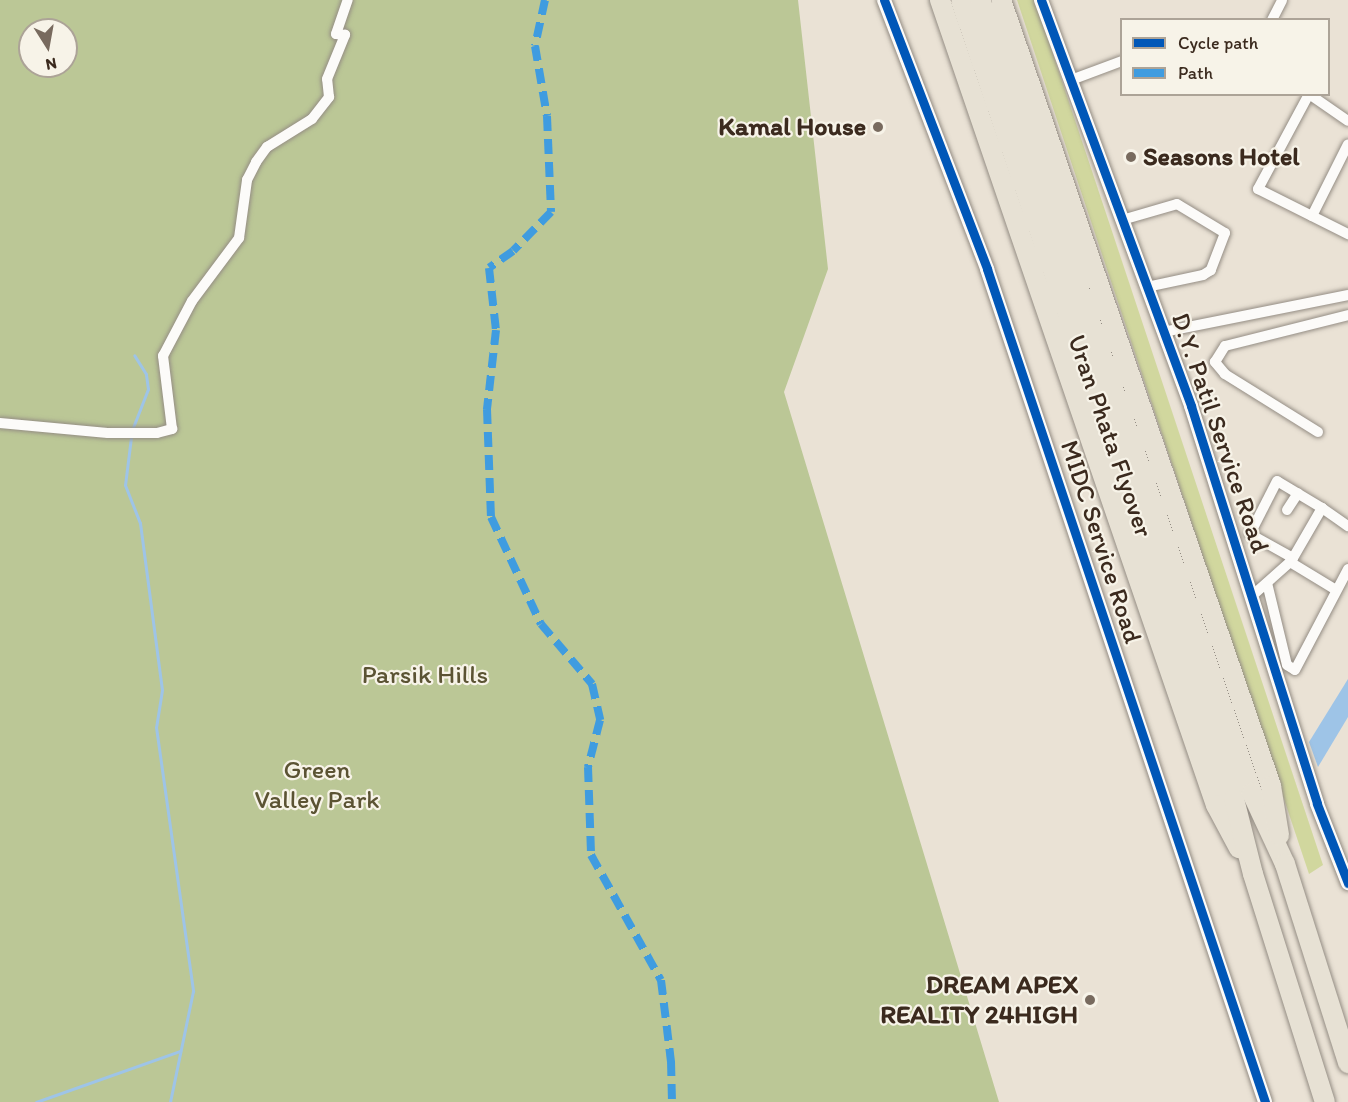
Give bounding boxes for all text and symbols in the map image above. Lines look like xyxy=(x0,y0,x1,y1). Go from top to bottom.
north arrow xyxy=(18,18,78,78)
legend xyxy=(1120,18,1330,96)
text: Cycle path xyxy=(1178,32,1258,54)
text: N xyxy=(44,54,58,75)
text: Path xyxy=(1178,62,1213,84)
place label: Kamal House xyxy=(718,111,866,143)
marker: Kamal House xyxy=(871,120,885,134)
place label: Seasons Hotel xyxy=(1143,141,1300,173)
marker: Seasons Hotel xyxy=(1124,150,1138,164)
street label: D.Y. Patil Service Road xyxy=(1165,310,1275,556)
street label: Uran Phata Flyover xyxy=(1061,330,1159,542)
street label: MIDC Service Road xyxy=(1053,436,1149,648)
park label: Parsik Hills xyxy=(362,659,488,691)
park label: Green Valley Park xyxy=(255,754,379,816)
place label: DREAM APEX REALITY 24HIGH xyxy=(880,969,1078,1030)
marker: DREAM APEX REALITY 24HIGH xyxy=(1083,993,1097,1007)

